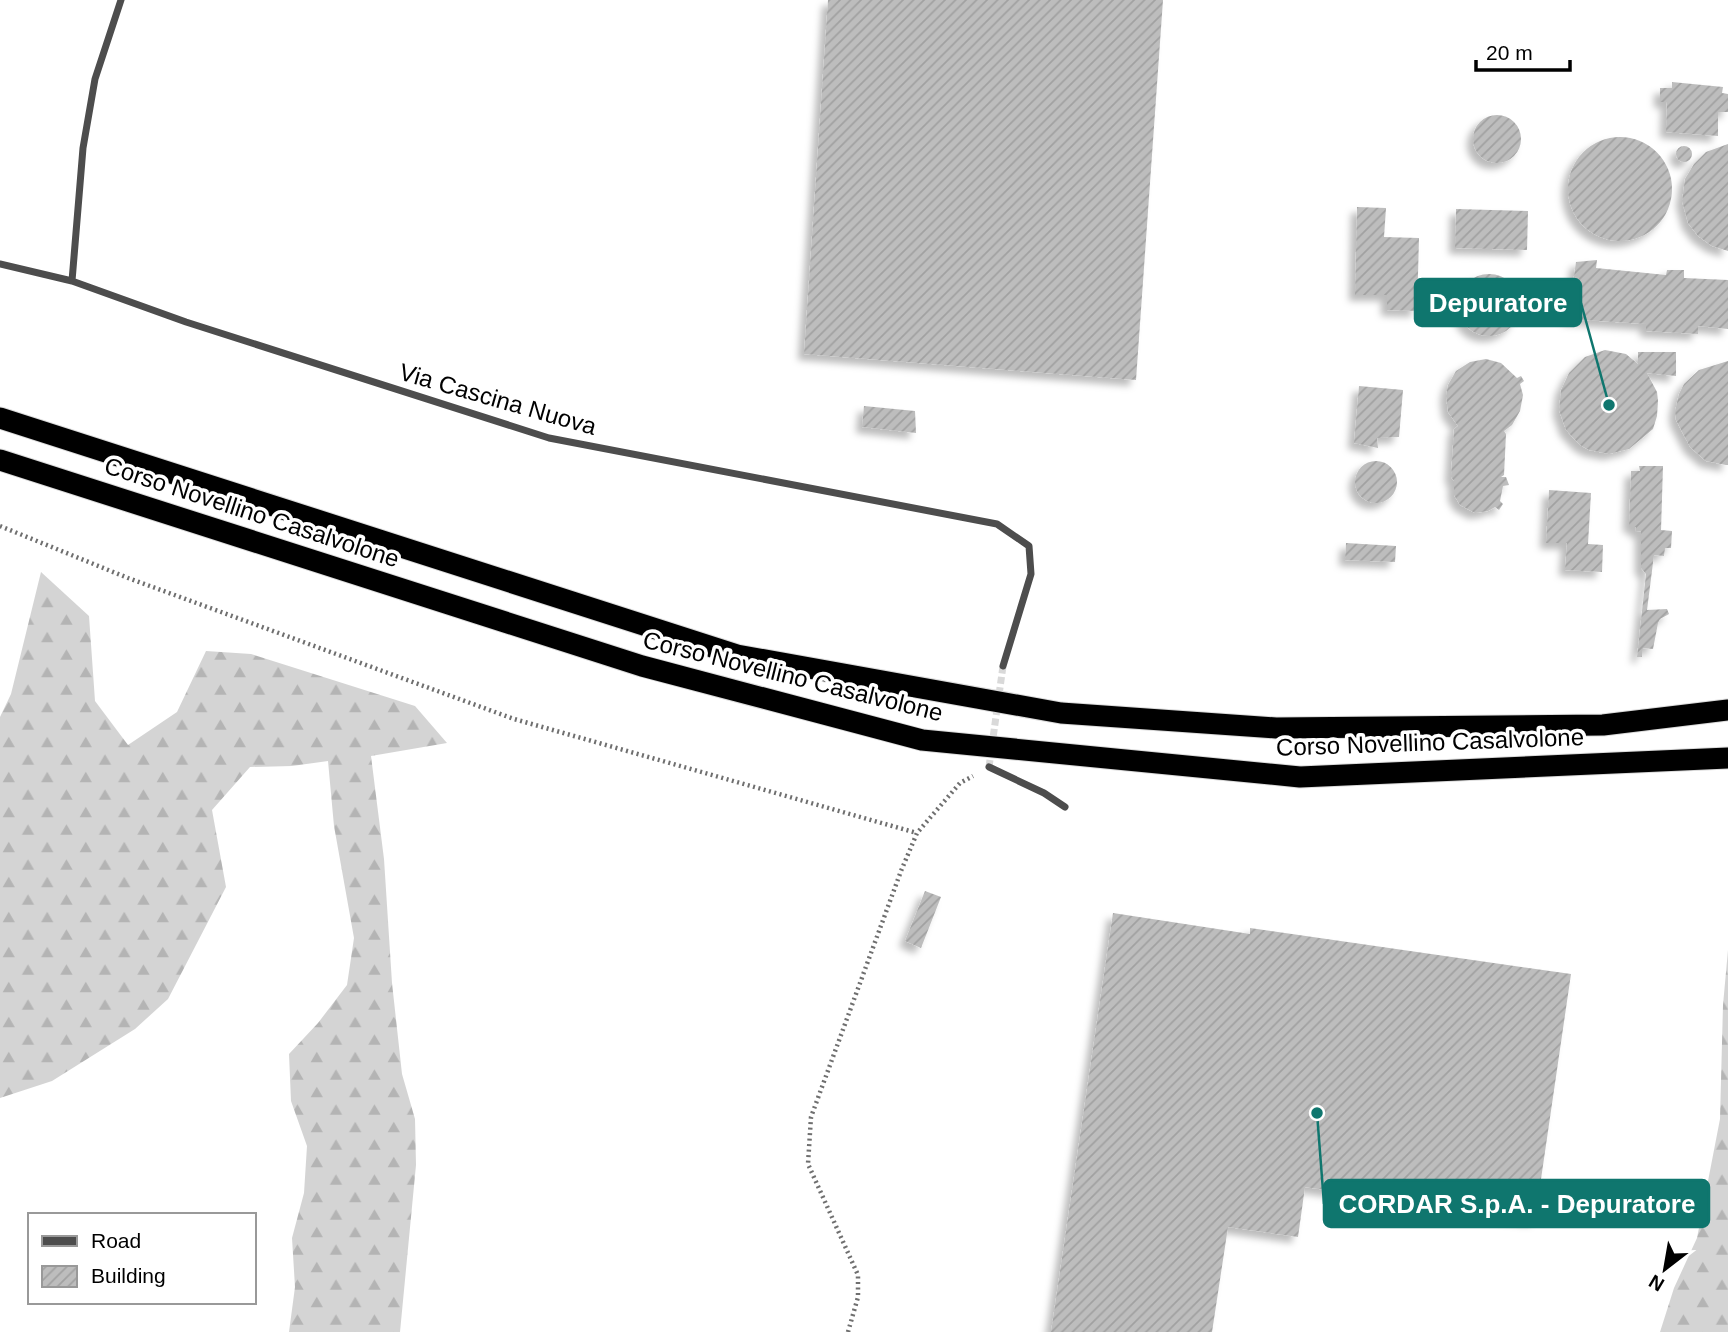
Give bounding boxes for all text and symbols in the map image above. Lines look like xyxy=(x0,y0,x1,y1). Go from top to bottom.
scale bar xyxy=(1476,28,1570,72)
text: 20 m xyxy=(1486,41,1533,64)
callout: Depuratore xyxy=(1415,279,1581,326)
text: Depuratore xyxy=(1429,288,1567,318)
street label: Via Cascina Nuova xyxy=(396,358,600,440)
street label: Corso Novellino Casalvolone xyxy=(101,452,403,572)
street label: Corso Novellino Casalvolone xyxy=(640,626,946,726)
street label: Corso Novellino Casalvolone xyxy=(1276,723,1584,761)
callout: CORDAR S.p.A. - Depuratore xyxy=(1324,1180,1709,1227)
text: CORDAR S.p.A. - Depuratore xyxy=(1339,1189,1695,1219)
legend xyxy=(28,1213,256,1304)
text: Road xyxy=(91,1229,141,1252)
north arrow xyxy=(1630,1234,1700,1304)
text: Building xyxy=(91,1264,166,1287)
text: N xyxy=(1645,1271,1668,1296)

